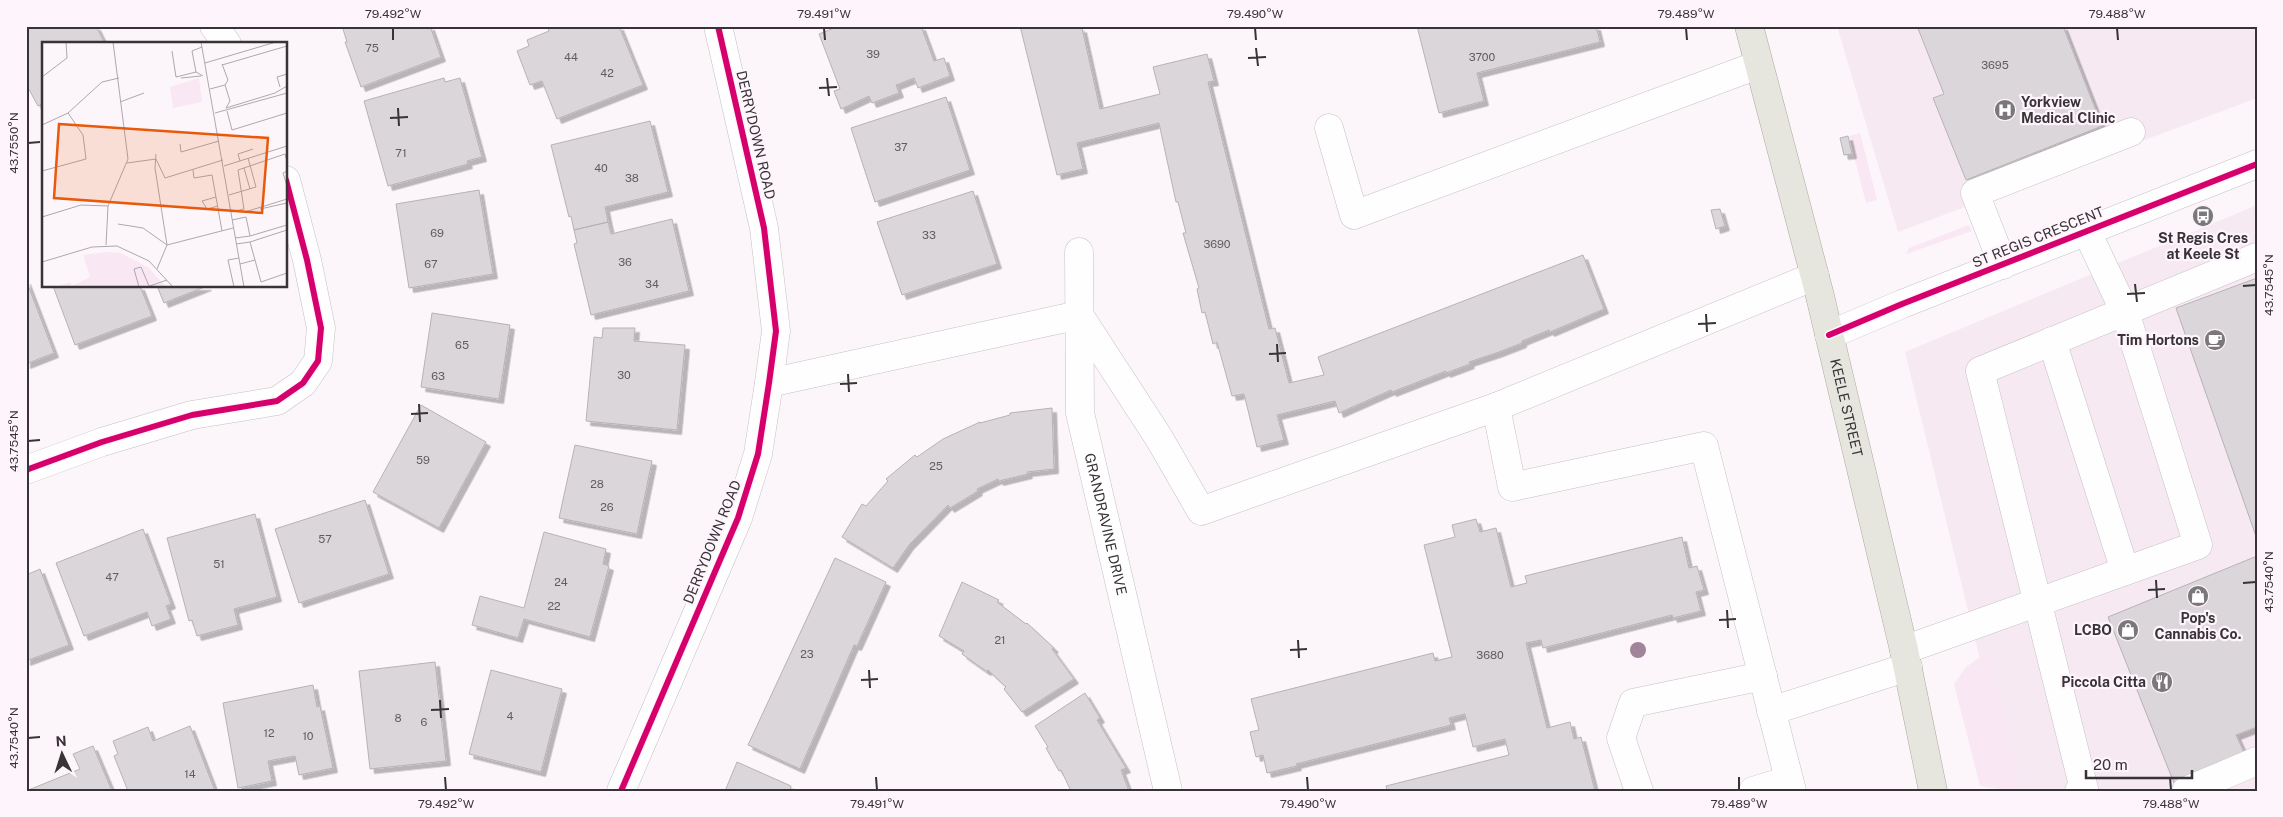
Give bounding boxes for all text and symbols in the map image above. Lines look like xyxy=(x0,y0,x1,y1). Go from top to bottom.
text: 79.492°W xyxy=(365,7,422,21)
text: 79.491°W xyxy=(797,7,852,21)
text: 79.490°W xyxy=(1227,7,1284,21)
text: 79.489°W xyxy=(1658,7,1715,21)
text: 79.488°W xyxy=(2088,7,2146,21)
inset map xyxy=(42,42,288,288)
house number: 75 xyxy=(365,42,379,54)
house number: 39 xyxy=(866,48,880,60)
house number: 44 xyxy=(564,51,578,63)
house number: 3700 xyxy=(1469,51,1496,63)
house number: 3695 xyxy=(1981,59,2009,71)
house number: 42 xyxy=(600,67,614,79)
street label: DERRYDOWN ROAD xyxy=(733,69,779,201)
place label: Yorkview Medical Clinic xyxy=(2021,94,2116,126)
hospital icon: Yorkview Medical Clinic xyxy=(1993,98,2017,122)
text: 43.7550°N xyxy=(7,112,21,174)
house number: 37 xyxy=(894,141,908,153)
house number: 71 xyxy=(395,147,407,159)
house number: 40 xyxy=(594,162,608,174)
house number: 38 xyxy=(625,172,639,184)
street label: ST REGIS CRESCENT xyxy=(1970,203,2106,271)
bus stop icon: St Regis Cres at Keele St xyxy=(2191,204,2215,228)
house number: 69 xyxy=(430,227,444,239)
house number: 33 xyxy=(922,229,936,241)
place label: St Regis Cres at Keele St xyxy=(2158,230,2248,262)
house number: 3690 xyxy=(1203,238,1231,250)
text: 43.7545°N xyxy=(2262,254,2276,316)
house number: 36 xyxy=(618,256,632,268)
house number: 67 xyxy=(424,258,438,270)
house number: 34 xyxy=(645,278,659,290)
cafe icon: Tim Hortons xyxy=(2203,328,2227,352)
place label: Tim Hortons xyxy=(2117,332,2199,348)
house number: 65 xyxy=(455,339,469,351)
street label: KEELE STREET xyxy=(1827,357,1866,458)
house number: 30 xyxy=(617,369,631,381)
house number: 63 xyxy=(431,370,445,382)
text: 43.7545°N xyxy=(7,410,21,472)
street label: GRANDRAVINE DRIVE xyxy=(1082,451,1130,597)
house number: 59 xyxy=(416,454,430,466)
house number: 25 xyxy=(929,460,943,472)
house number: 28 xyxy=(590,478,604,490)
street label: DERRYDOWN ROAD xyxy=(680,478,744,606)
house number: 26 xyxy=(600,501,614,513)
house number: 57 xyxy=(318,533,332,545)
text: 43.7540°N xyxy=(2262,551,2276,613)
house number: 51 xyxy=(213,558,225,570)
house number: 47 xyxy=(105,571,119,583)
house number: 24 xyxy=(554,576,568,588)
shop icon: Pop's Cannabis Co. xyxy=(2186,584,2210,608)
house number: 22 xyxy=(547,600,561,612)
place label: Pop's Cannabis Co. xyxy=(2155,610,2241,642)
shop icon: LCBO xyxy=(2116,618,2140,642)
place label: LCBO xyxy=(2074,622,2112,638)
house number: 21 xyxy=(994,634,1006,646)
house number: 23 xyxy=(800,648,814,660)
house number: 3680 xyxy=(1476,649,1504,661)
restaurant icon: Piccola Citta xyxy=(2150,670,2174,694)
place label: Piccola Citta xyxy=(2061,674,2146,690)
text: 43.7540°N xyxy=(7,707,21,769)
house number: 4 xyxy=(507,710,514,722)
house number: 8 xyxy=(394,712,402,724)
house number: 6 xyxy=(421,716,428,728)
house number: 12 xyxy=(263,727,275,739)
north arrow xyxy=(38,730,88,780)
house number: 10 xyxy=(302,730,314,742)
text: N xyxy=(55,733,67,749)
scale bar xyxy=(2086,747,2192,779)
text: 20 m xyxy=(2093,756,2128,773)
house number: 14 xyxy=(184,768,196,780)
text: 79.492°W xyxy=(418,797,475,811)
text: 79.491°W xyxy=(850,797,905,811)
text: 79.490°W xyxy=(1280,797,1337,811)
text: 79.489°W xyxy=(1711,797,1768,811)
text: 79.488°W xyxy=(2142,797,2200,811)

